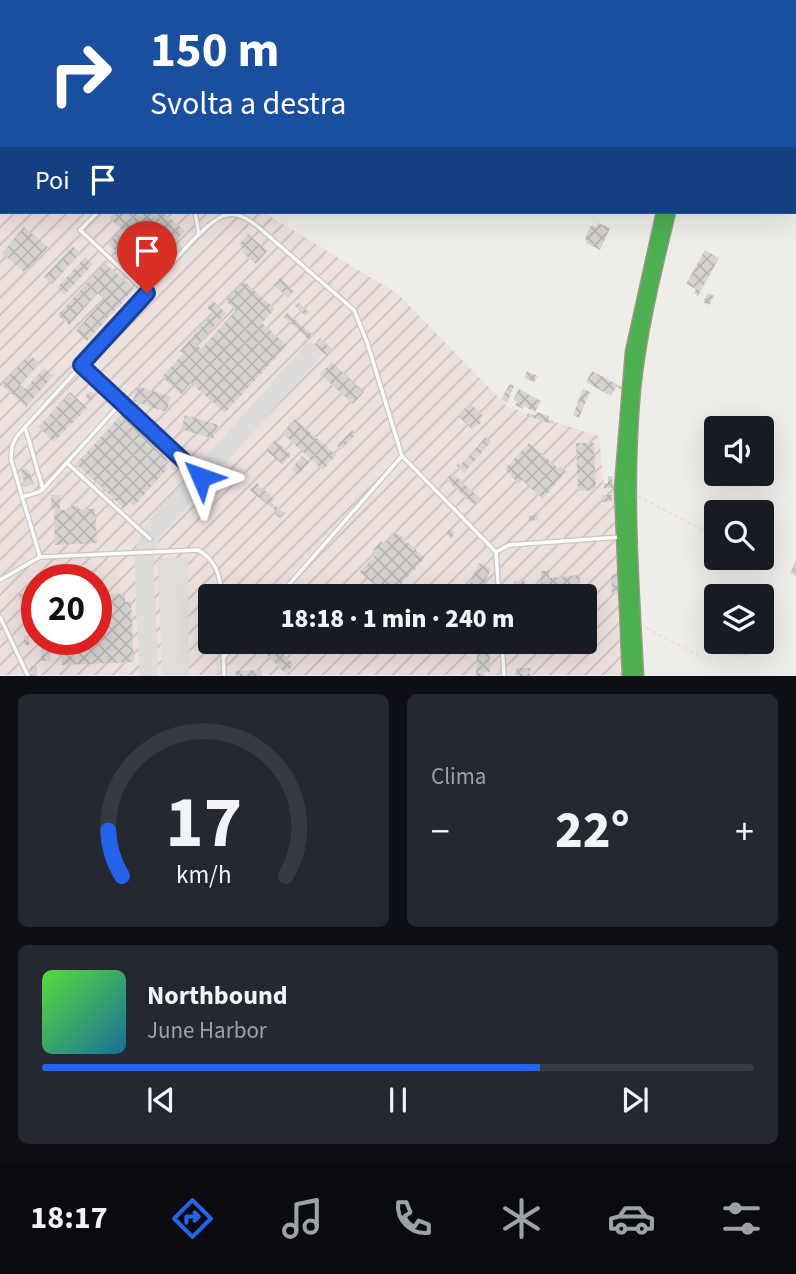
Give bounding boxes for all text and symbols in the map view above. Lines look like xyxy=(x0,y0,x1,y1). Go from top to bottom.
text: 150 m xyxy=(150,16,279,86)
icon: right xyxy=(35,28,126,119)
text: Svolta a destra xyxy=(150,81,346,127)
icon: arrive xyxy=(84,161,122,199)
text: Poi xyxy=(35,162,70,199)
pin xyxy=(117,221,177,293)
icon: arrive xyxy=(128,232,166,270)
map controls xyxy=(704,416,774,654)
button: sound xyxy=(704,416,774,486)
position arrow xyxy=(164,440,238,514)
button: search xyxy=(704,500,774,570)
speed limit sign: 20 xyxy=(21,564,112,655)
button: layers xyxy=(704,584,774,654)
text: 18:18 · 1 min · 240 m xyxy=(281,600,514,637)
text: Clima xyxy=(431,760,486,793)
text: 17 xyxy=(165,772,242,876)
text: 22° xyxy=(555,794,630,868)
text: − xyxy=(431,805,450,859)
text: + xyxy=(735,805,754,859)
text: km/h xyxy=(176,857,231,893)
text: Northbound xyxy=(147,977,288,1014)
text: June Harbor xyxy=(147,1014,267,1047)
icon: previous xyxy=(142,1081,180,1119)
icon: pause xyxy=(379,1081,417,1119)
icon: next xyxy=(616,1081,654,1119)
icon: directions xyxy=(168,1194,217,1243)
icon: music xyxy=(278,1194,327,1243)
icon: phone xyxy=(388,1194,437,1243)
icon: climate xyxy=(497,1194,546,1243)
icon: car xyxy=(607,1194,656,1243)
icon: filters xyxy=(717,1194,766,1243)
text: 18:17 xyxy=(30,1195,108,1241)

